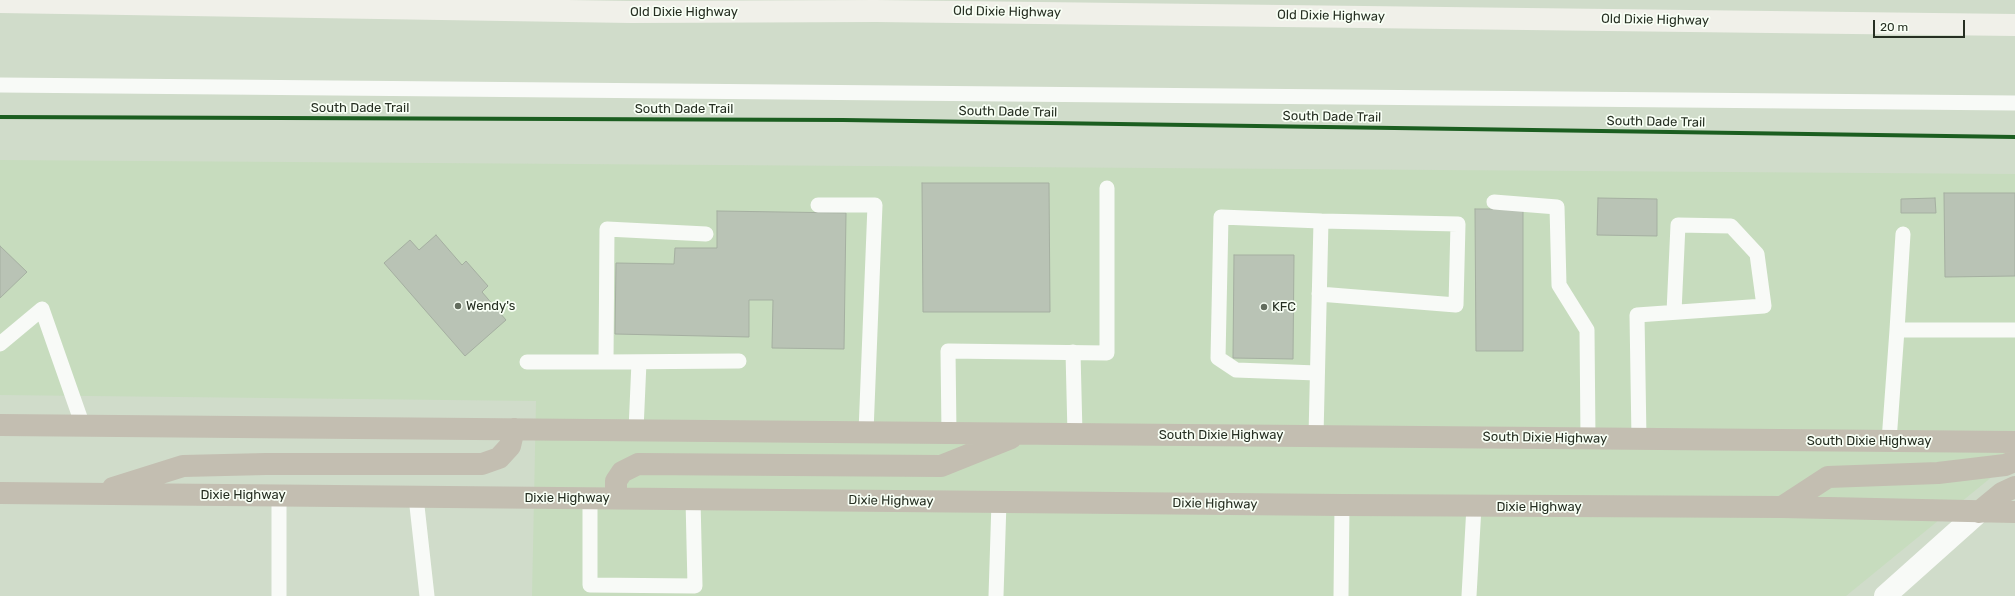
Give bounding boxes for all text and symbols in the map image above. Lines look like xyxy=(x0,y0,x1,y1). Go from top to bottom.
street label: Old Dixie Highway xyxy=(953,3,1061,21)
street label: Old Dixie Highway xyxy=(630,4,738,20)
street label: Old Dixie Highway xyxy=(1277,7,1385,25)
street label: Old Dixie Highway xyxy=(1601,11,1709,29)
scale bar xyxy=(1875,12,1967,38)
text: 20 m xyxy=(1880,20,1908,34)
street label: South Dade Trail xyxy=(311,100,409,116)
street label: South Dade Trail xyxy=(635,101,733,117)
street label: South Dade Trail xyxy=(959,103,1057,121)
street label: South Dade Trail xyxy=(1283,108,1381,126)
street label: South Dade Trail xyxy=(1607,113,1705,131)
place label: Wendy's xyxy=(466,298,515,314)
place label: KFC xyxy=(1272,299,1296,315)
marker: Wendy's xyxy=(453,301,463,311)
marker: KFC xyxy=(1259,302,1269,312)
street label: South Dixie Highway xyxy=(1159,427,1283,443)
street label: South Dixie Highway xyxy=(1483,429,1607,447)
street label: South Dixie Highway xyxy=(1807,433,1931,449)
street label: Dixie Highway xyxy=(200,487,286,503)
street label: Dixie Highway xyxy=(524,490,610,506)
street label: Dixie Highway xyxy=(848,492,934,510)
street label: Dixie Highway xyxy=(1172,495,1258,513)
street label: Dixie Highway xyxy=(1496,499,1582,515)

